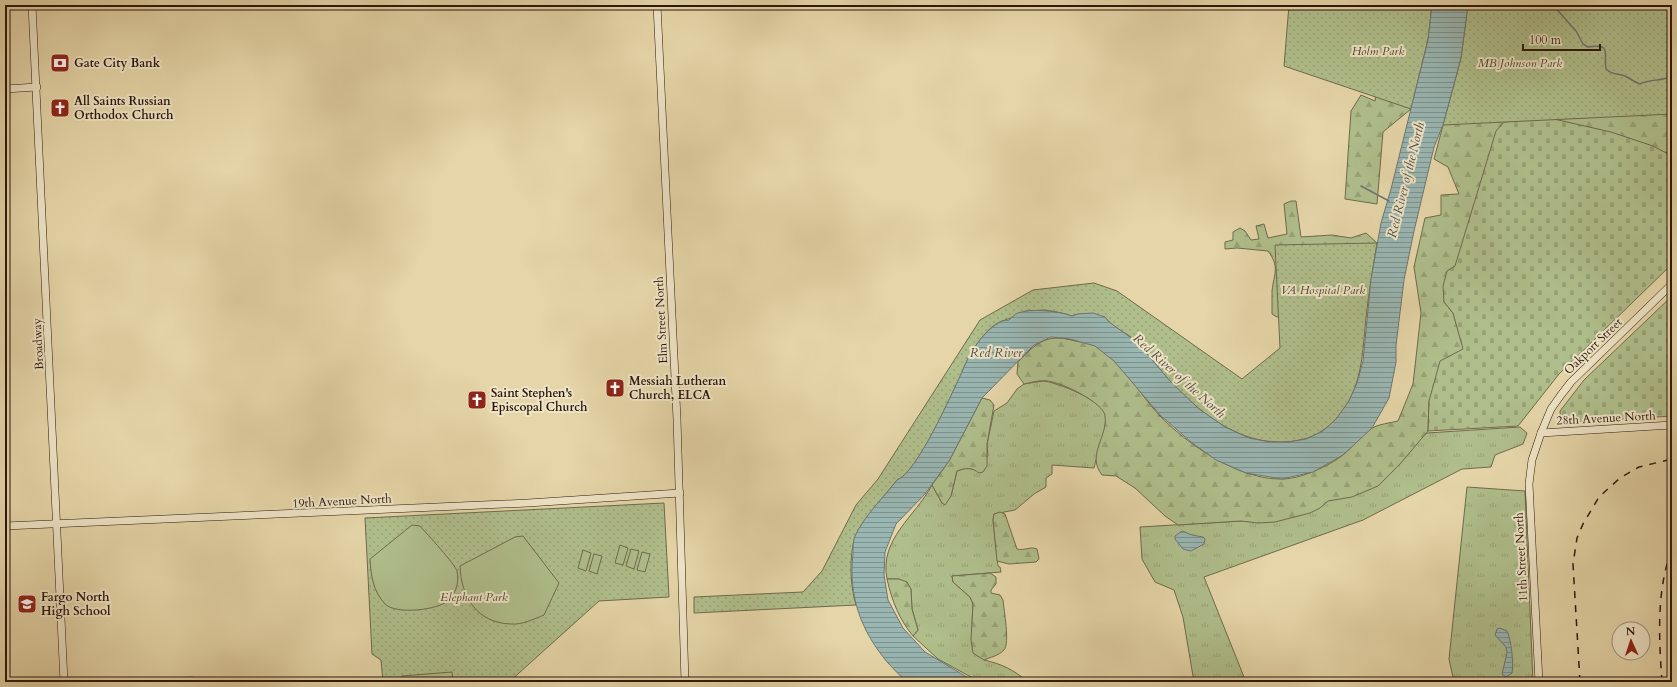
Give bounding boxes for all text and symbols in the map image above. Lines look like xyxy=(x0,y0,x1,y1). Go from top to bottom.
scale bar xyxy=(1523,26,1600,52)
text: 100 m xyxy=(1529,32,1562,48)
park label: Holm Park xyxy=(1352,43,1404,59)
bank icon: Gate City Bank xyxy=(49,52,71,74)
place label: Gate City Bank xyxy=(74,55,161,71)
park label: MB Johnson Park xyxy=(1478,55,1562,71)
place label: All Saints Russian Orthodox Church xyxy=(74,93,174,123)
church icon: All Saints Russian Orthodox Church xyxy=(49,97,71,119)
water label: Red River of the North xyxy=(1383,120,1429,240)
street label: Elm Street North xyxy=(651,276,671,364)
park label: VA Hospital Park xyxy=(1281,282,1365,298)
street label: Oakport Street xyxy=(1560,314,1626,378)
street label: Broadway xyxy=(29,317,47,370)
water label: Red River of the North xyxy=(1129,330,1230,423)
water label: Red River xyxy=(970,344,1023,362)
place label: Messiah Lutheran Church, ELCA xyxy=(629,373,727,403)
church icon: Messiah Lutheran Church, ELCA xyxy=(604,377,626,399)
place label: Saint Stephen's Episcopal Church xyxy=(491,385,588,415)
church icon: Saint Stephen's Episcopal Church xyxy=(466,389,488,411)
street label: 28th Avenue North xyxy=(1556,407,1657,429)
street label: 19th Avenue North xyxy=(292,490,393,512)
street label: 11th Street North xyxy=(1511,512,1531,602)
place label: Fargo North High School xyxy=(41,589,111,619)
park label: Elephant Park xyxy=(440,589,508,605)
school or university icon: Fargo North High School xyxy=(16,593,38,615)
north arrow xyxy=(1611,621,1651,661)
text: N xyxy=(1625,624,1636,639)

